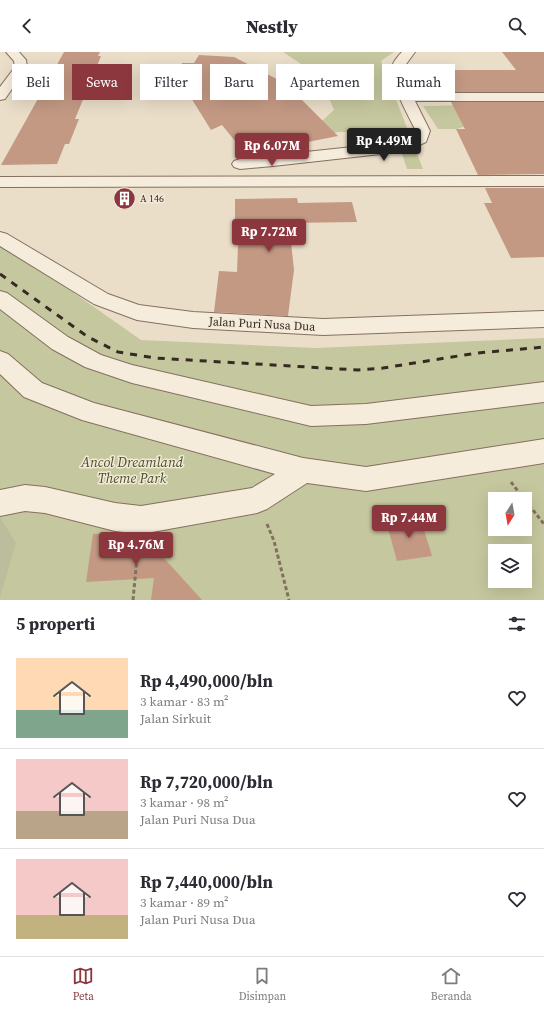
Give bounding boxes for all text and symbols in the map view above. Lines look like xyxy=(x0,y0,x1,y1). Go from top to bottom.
text: Nestly xyxy=(246,14,298,39)
icon: back xyxy=(16,15,38,37)
icon: search xyxy=(506,15,528,37)
chip: Beli xyxy=(12,64,64,100)
chip: Sewa xyxy=(72,64,132,100)
chip: Filter xyxy=(140,64,202,100)
chip: Baru xyxy=(210,64,268,100)
chip: Apartemen xyxy=(276,64,374,100)
chip: Rumah xyxy=(382,64,455,100)
pin: Rp 4.49M xyxy=(343,128,425,162)
text: Rp 4.49M xyxy=(356,132,412,149)
pin: Rp 6.07M xyxy=(231,133,313,167)
text: Rp 6.07M xyxy=(244,137,300,154)
building icon: A 146 xyxy=(112,185,138,211)
place label: A 146 xyxy=(140,192,164,205)
pin: Rp 7.72M xyxy=(228,219,310,253)
text: Rp 7.72M xyxy=(241,223,297,240)
street label: Jalan Puri Nusa Dua xyxy=(207,313,317,335)
park label: Ancol Dreamland Theme Park xyxy=(80,452,184,488)
north arrow xyxy=(488,492,532,536)
map controls xyxy=(488,492,532,588)
pin: Rp 7.44M xyxy=(368,505,450,539)
text: Rp 7.44M xyxy=(381,509,437,526)
pin: Rp 4.76M xyxy=(95,532,177,566)
text: Rp 4.76M xyxy=(108,536,164,553)
button: layers xyxy=(488,544,532,588)
text: 5 properti xyxy=(16,612,95,636)
icon: filters xyxy=(506,613,528,635)
text: Rp 4,490,000/bln xyxy=(140,669,273,693)
icon: home xyxy=(48,674,96,722)
icon: heart xyxy=(506,687,528,709)
text: 3 kamar · 83 m² xyxy=(140,693,229,710)
text: Jalan Sirkuit xyxy=(140,710,211,727)
text: Rp 7,720,000/bln xyxy=(140,770,273,794)
icon: home xyxy=(48,775,96,823)
icon: heart xyxy=(506,788,528,810)
text: 3 kamar · 98 m² xyxy=(140,794,229,811)
text: Jalan Puri Nusa Dua xyxy=(140,811,256,828)
text: Rp 7,440,000/bln xyxy=(140,870,273,894)
icon: home xyxy=(48,875,96,923)
icon: heart xyxy=(506,888,528,910)
text: 3 kamar · 89 m² xyxy=(140,894,229,911)
text: Jalan Puri Nusa Dua xyxy=(140,911,256,928)
tab: Peta xyxy=(72,965,94,1004)
tab: Disimpan xyxy=(239,965,286,1004)
tab: Beranda xyxy=(431,965,472,1004)

